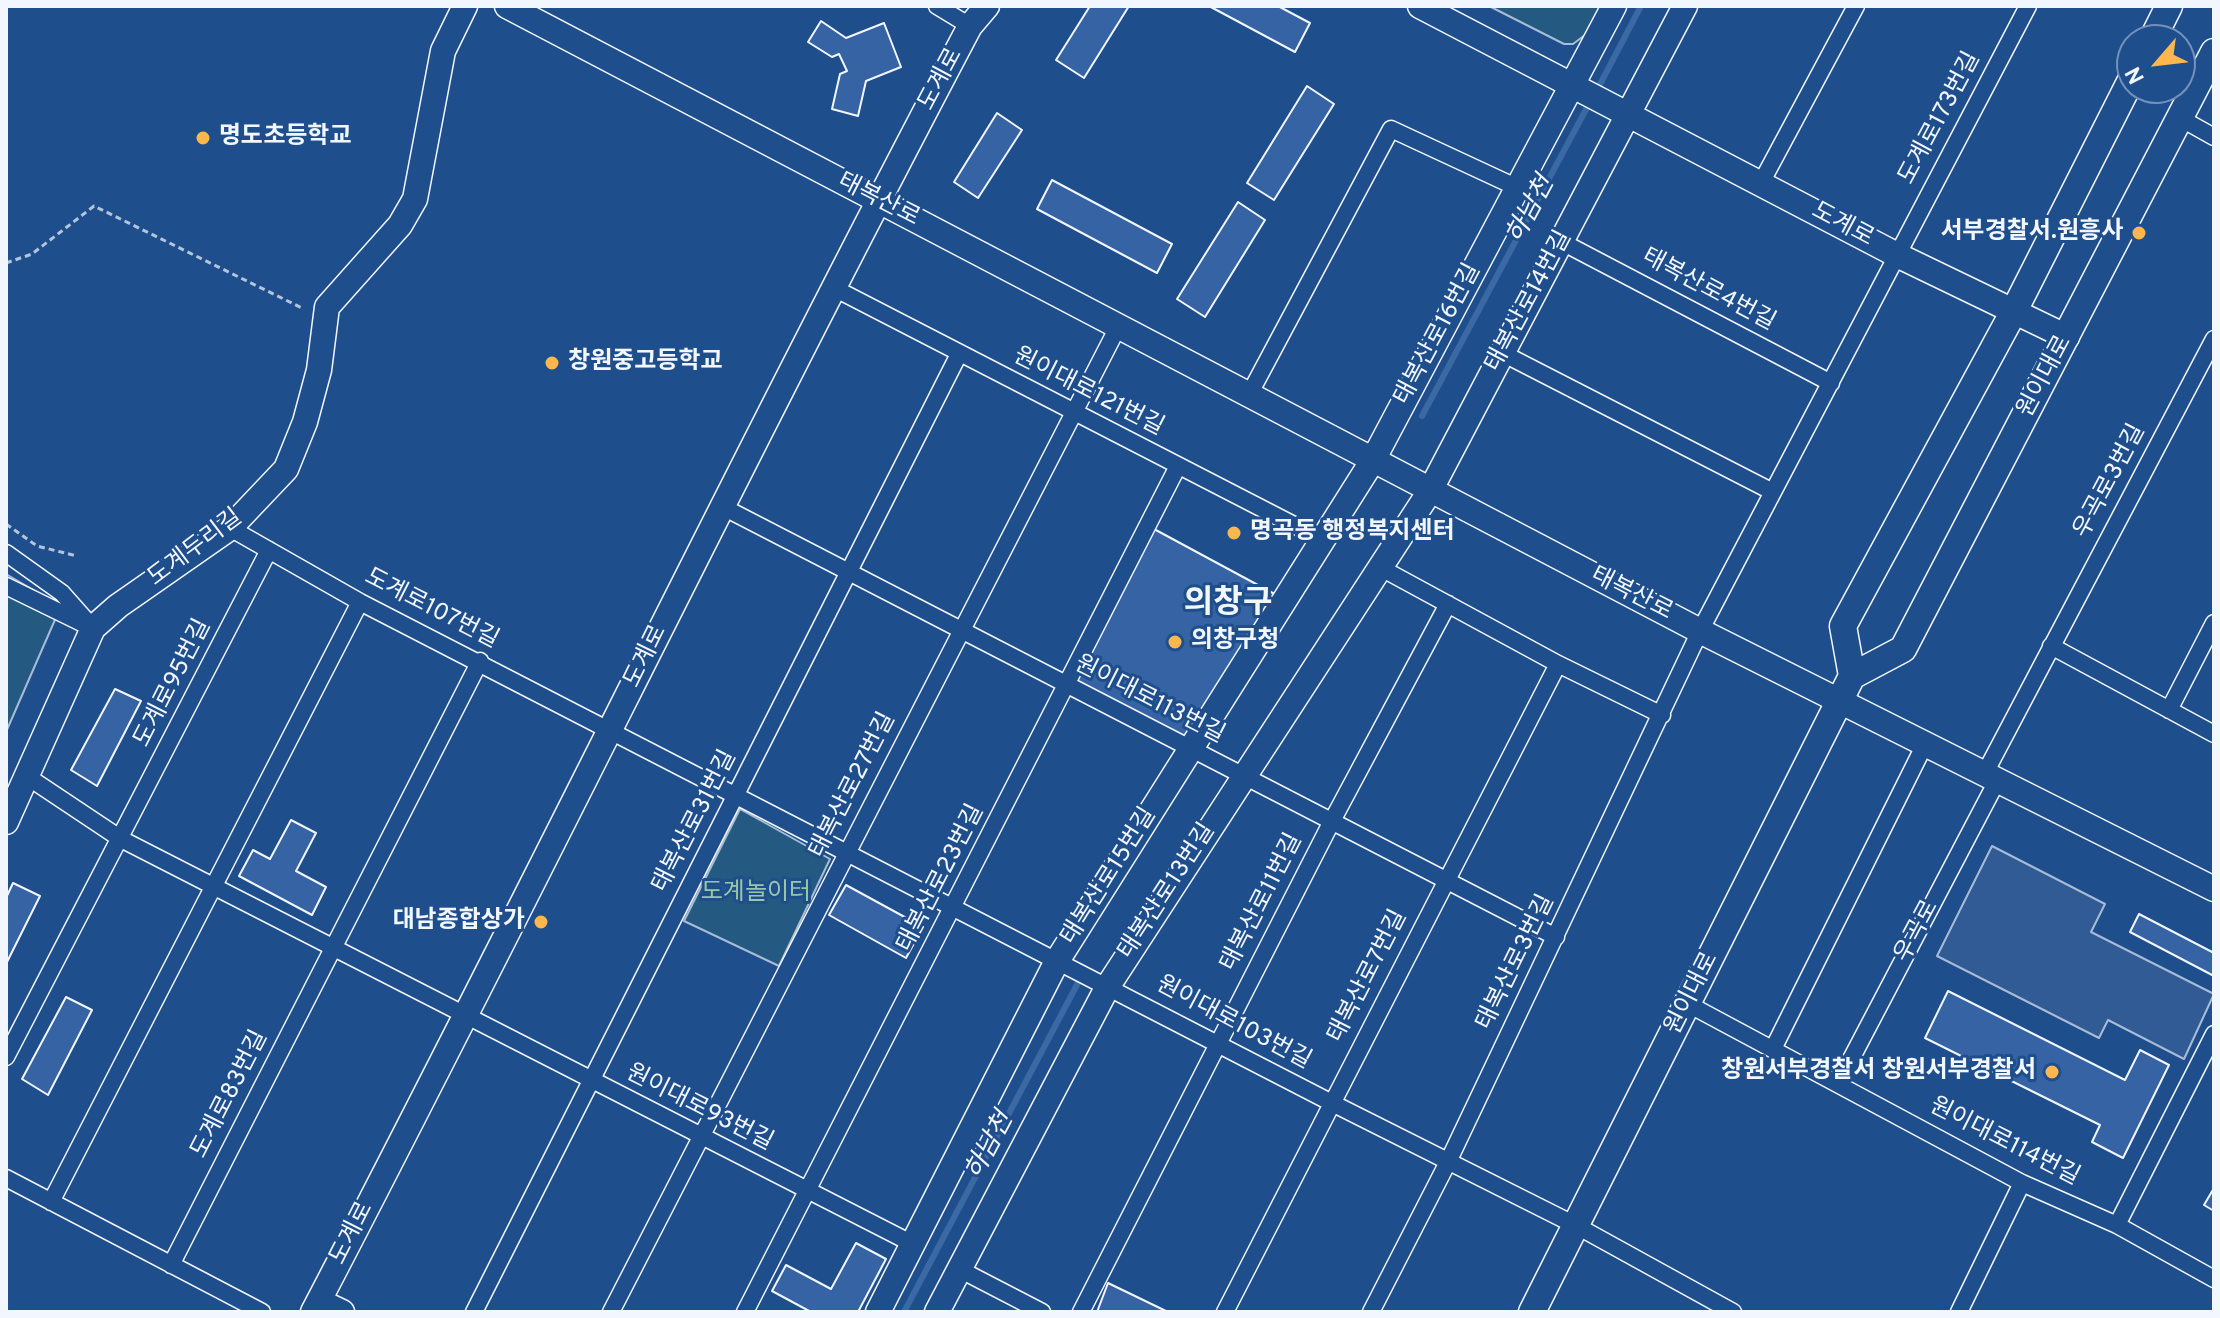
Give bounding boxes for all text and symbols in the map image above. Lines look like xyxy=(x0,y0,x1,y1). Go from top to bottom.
north arrow xyxy=(2116,24,2196,104)
street label: 도계로 xyxy=(914,44,970,116)
street label: 도계로173번길 xyxy=(1894,48,1988,190)
text: N xyxy=(2121,61,2152,88)
place label: 명도초등학교 xyxy=(219,124,351,152)
marker: 명도초등학교 xyxy=(194,129,212,147)
street label: 태복산로 xyxy=(832,168,924,234)
water label: 하남천 xyxy=(1501,172,1563,250)
street label: 도계로 xyxy=(1806,198,1878,254)
place label: 서부경찰서.원흥사 xyxy=(1941,219,2123,247)
marker: 서부경찰서.원흥사 xyxy=(2130,224,2148,242)
street label: 태복산로14번길 xyxy=(1481,226,1579,378)
street label: 태복산로4번길 xyxy=(1636,244,1780,338)
street label: 태복산로16번길 xyxy=(1390,259,1488,411)
street label: 원이대로 xyxy=(2013,331,2079,423)
street label: 원이대로121번길 xyxy=(1008,343,1168,443)
place label: 창원중고등학교 xyxy=(568,349,723,377)
marker: 창원중고등학교 xyxy=(543,354,561,372)
street label: 우곡로3번길 xyxy=(2069,420,2153,544)
street label: 도계두리길 xyxy=(143,504,249,594)
place label: 명곡동 행정복지센터 xyxy=(1250,519,1455,547)
marker: 명곡동 행정복지센터 xyxy=(1225,524,1243,542)
street label: 태복산로 xyxy=(1585,562,1677,628)
street label: 도계로107번길 xyxy=(359,564,503,656)
district label: 의창구 xyxy=(1184,587,1272,625)
street label: 도계로95번길 xyxy=(129,615,219,753)
street label: 도계로 xyxy=(620,621,674,693)
place label: 의창구청 xyxy=(1191,628,1279,656)
marker: 의창구청 xyxy=(1166,633,1184,651)
street label: 원이대로113번길 xyxy=(1069,651,1229,751)
street label: 태복산로27번길 xyxy=(805,708,903,864)
street label: 태복산로31번길 xyxy=(648,746,744,898)
street label: 태복산로23번길 xyxy=(892,800,992,958)
street label: 태복산로15번길 xyxy=(1056,803,1164,951)
street label: 태복산로13번길 xyxy=(1113,819,1223,965)
street label: 태복산로11번길 xyxy=(1216,829,1310,977)
park label: 도계놀이터 xyxy=(701,880,811,908)
street label: 태복산로3번길 xyxy=(1472,891,1562,1035)
street label: 우곡로 xyxy=(1890,896,1946,968)
street label: 태복산로7번길 xyxy=(1323,906,1415,1048)
place label: 대남종합상가 xyxy=(393,908,525,936)
marker: 대남종합상가 xyxy=(532,913,550,931)
street label: 원이대로 xyxy=(1660,948,1726,1040)
street label: 원이대로103번길 xyxy=(1151,971,1315,1077)
street label: 도계로83번길 xyxy=(187,1026,275,1164)
place label: 창원서부경찰서 창원서부경찰서 xyxy=(1721,1058,2036,1086)
street label: 원이대로93번길 xyxy=(621,1060,777,1158)
marker: 창원서부경찰서 창원서부경찰서 xyxy=(2043,1063,2061,1081)
street label: 원이대로114번길 xyxy=(1924,1093,2084,1193)
water label: 하남천 xyxy=(960,1108,1022,1186)
street label: 도계로 xyxy=(325,1198,381,1270)

